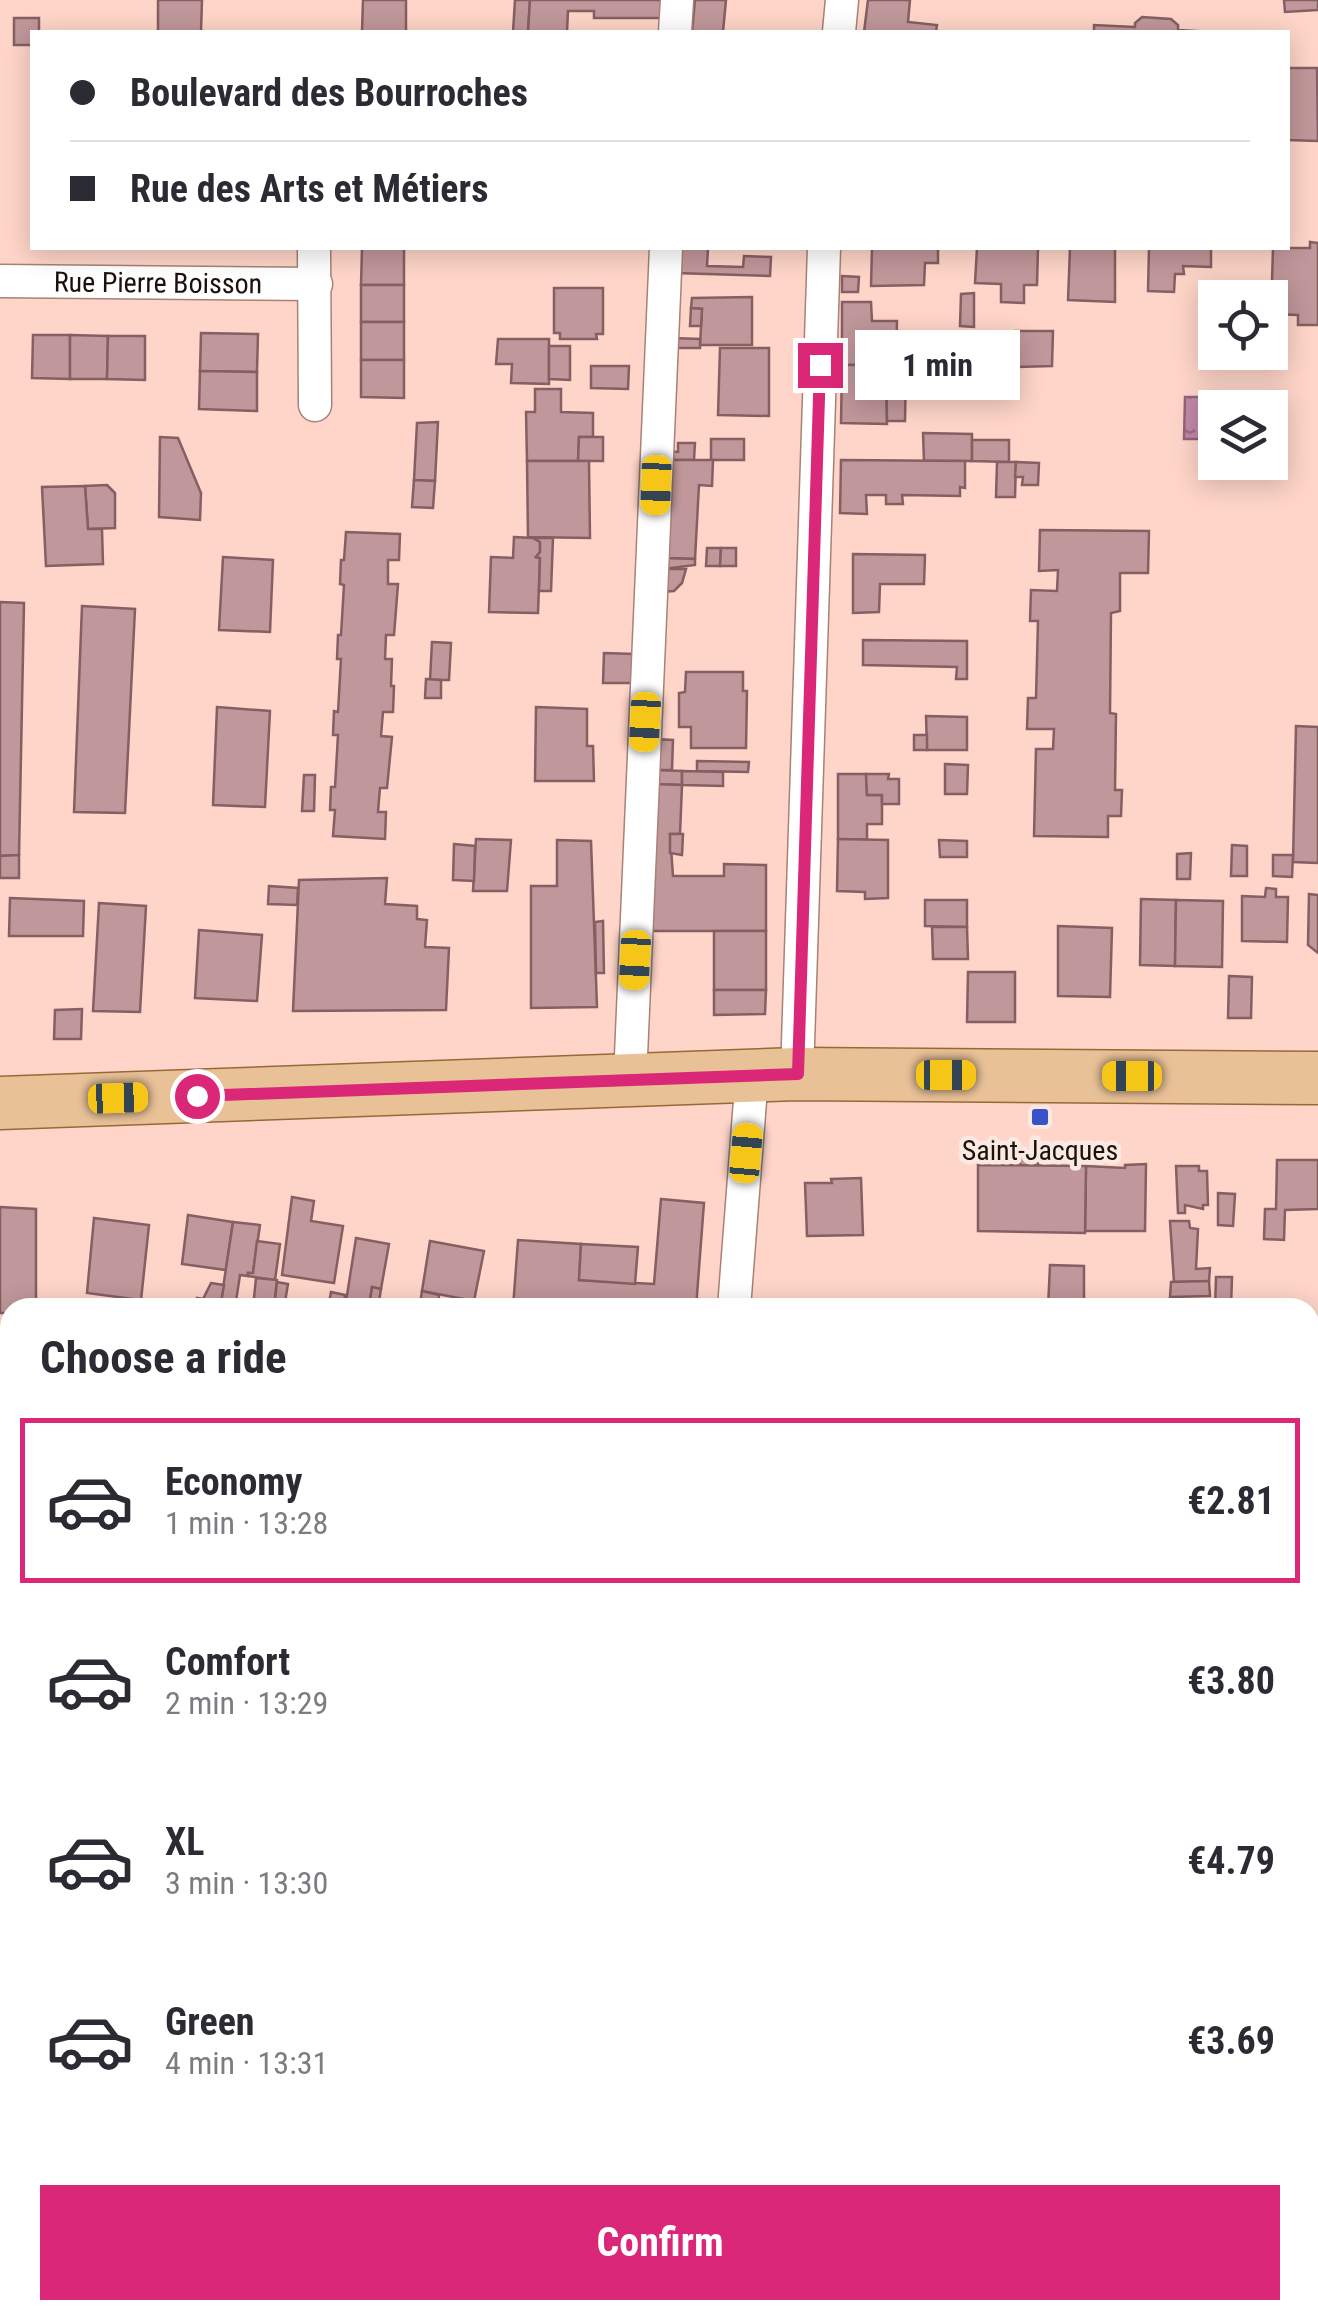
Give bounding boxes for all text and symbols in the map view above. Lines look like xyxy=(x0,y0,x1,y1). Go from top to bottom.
text: Boulevard des Bourroches xyxy=(130,71,528,115)
text: Rue des Arts et Métiers xyxy=(130,167,488,211)
street label: Rue Pierre Boisson xyxy=(54,266,262,300)
map controls xyxy=(1198,280,1288,480)
button: locate xyxy=(1198,280,1288,370)
callout: 1 min xyxy=(855,330,1020,400)
route end xyxy=(798,343,843,388)
text: 1 min xyxy=(902,346,973,384)
button: layers xyxy=(1198,390,1288,480)
car xyxy=(640,454,672,516)
car xyxy=(628,691,662,753)
car xyxy=(618,929,652,991)
car xyxy=(916,1060,976,1090)
car xyxy=(1102,1061,1162,1091)
route start xyxy=(175,1074,220,1119)
car xyxy=(87,1082,149,1114)
marker: Saint-Jacques xyxy=(1029,1106,1051,1128)
car xyxy=(728,1122,764,1184)
place label: Saint-Jacques xyxy=(962,1134,1118,1167)
text: Choose a ride xyxy=(40,1331,287,1384)
icon: car xyxy=(45,1456,135,1546)
text: Economy xyxy=(165,1460,302,1504)
text: €2.81 xyxy=(1187,1479,1275,1523)
text: 1 min · 13:28 xyxy=(165,1504,328,1542)
icon: car xyxy=(45,1636,135,1726)
text: Comfort xyxy=(165,1640,290,1684)
text: €3.80 xyxy=(1187,1659,1275,1703)
text: 2 min · 13:29 xyxy=(165,1684,328,1722)
icon: car xyxy=(45,1816,135,1906)
text: XL xyxy=(165,1820,204,1864)
text: €4.79 xyxy=(1187,1839,1275,1883)
text: 3 min · 13:30 xyxy=(165,1864,328,1902)
icon: car xyxy=(45,1996,135,2086)
text: Green xyxy=(165,2000,255,2044)
text: €3.69 xyxy=(1187,2019,1275,2063)
text: 4 min · 13:31 xyxy=(165,2044,328,2082)
button: Confirm xyxy=(40,2185,1280,2300)

